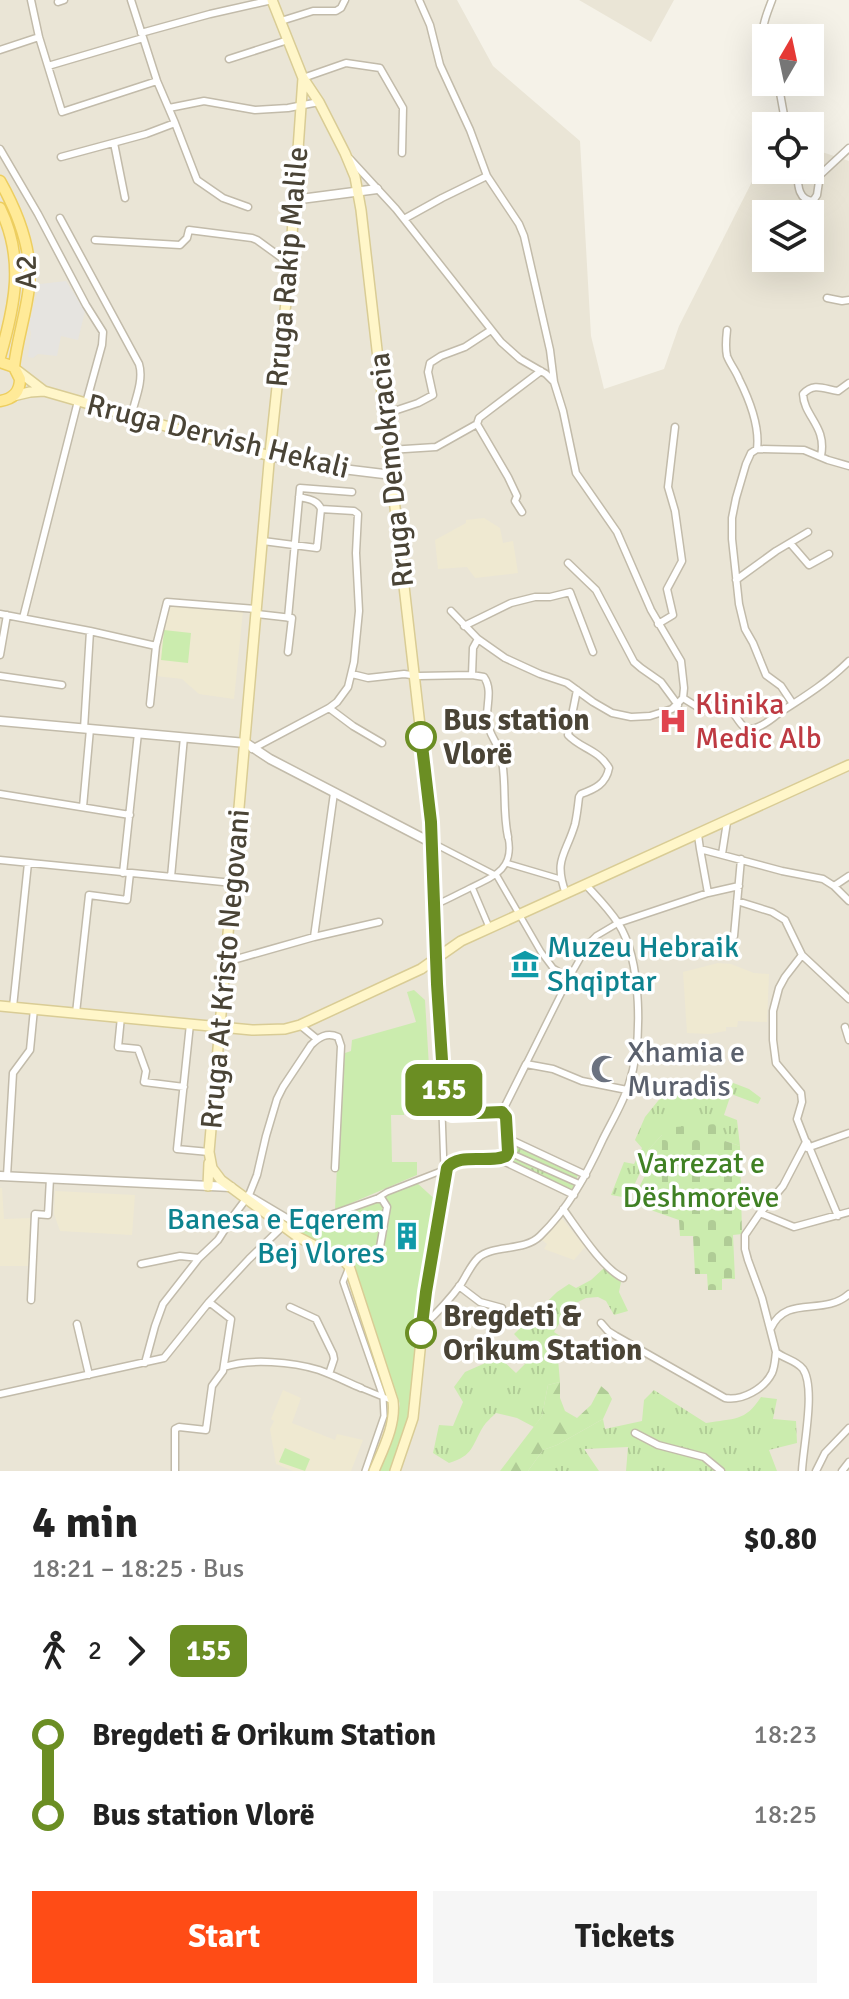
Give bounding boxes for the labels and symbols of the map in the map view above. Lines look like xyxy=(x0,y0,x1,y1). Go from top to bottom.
north arrow xyxy=(752,24,824,96)
street label: Rruga Rakip Malile xyxy=(259,145,316,389)
street label: A2 xyxy=(8,254,45,290)
street label: Rruga Demokracia xyxy=(361,351,422,589)
street label: Rruga Dervish Hekali xyxy=(83,386,353,487)
place label: Klinika Medic Alb xyxy=(695,686,822,757)
place label: Bus station Vlorë xyxy=(443,702,590,773)
hospital icon: Klinika Medic Alb xyxy=(658,706,688,736)
marker: Bus station Vlorë xyxy=(406,722,436,752)
street label: Rruga At Kristo Negovani xyxy=(193,808,258,1131)
place label: Muzeu Hebraik Shqiptar xyxy=(547,929,739,1000)
museum icon: Muzeu Hebraik Shqiptar xyxy=(510,949,540,979)
place label: Xhamia e Muradis xyxy=(627,1034,745,1105)
mosque icon: Xhamia e Muradis xyxy=(590,1054,620,1084)
line badge: 155 xyxy=(398,1064,490,1116)
park label: Varrezat e Dëshmorëve xyxy=(623,1145,779,1216)
place label: Banesa e Eqerem Bej Vlores xyxy=(167,1201,385,1272)
building icon: Banesa e Eqerem Bej Vlores xyxy=(392,1221,422,1251)
place label: Bregdeti & Orikum Station xyxy=(443,1298,642,1369)
marker: Bregdeti & Orikum Station xyxy=(406,1318,436,1348)

